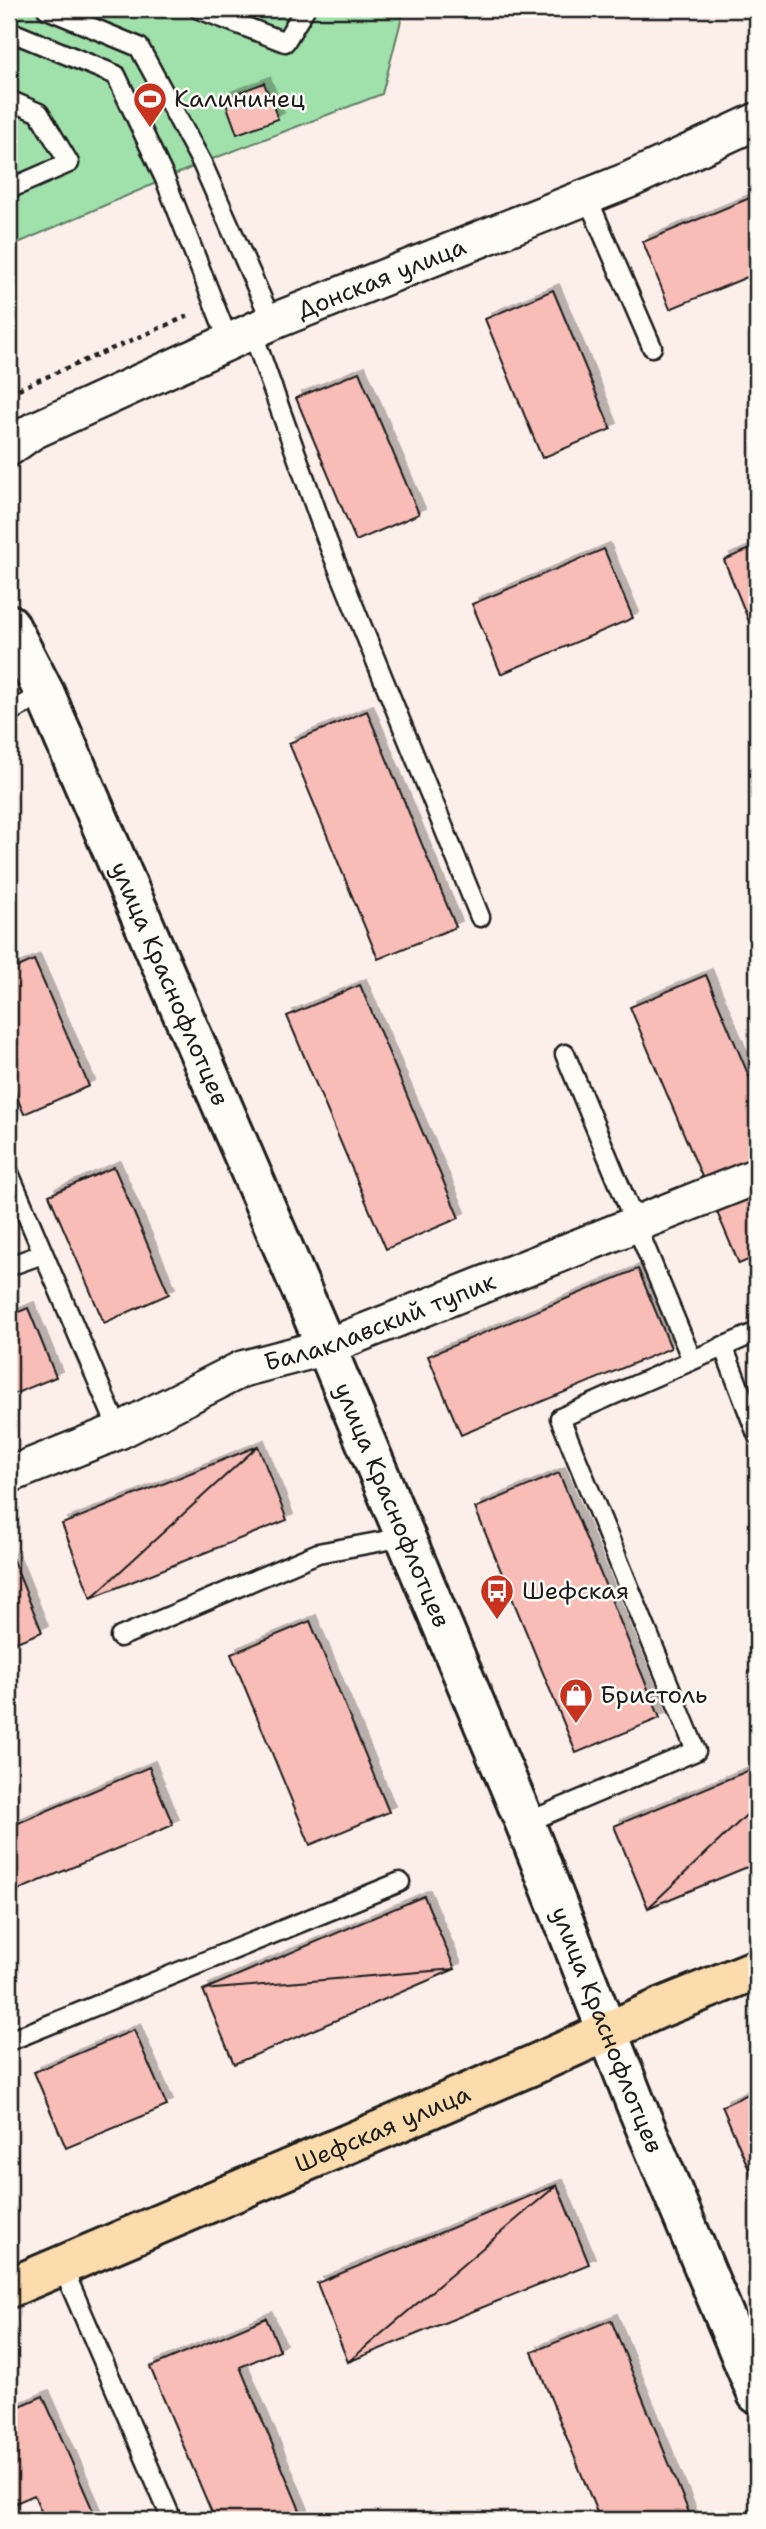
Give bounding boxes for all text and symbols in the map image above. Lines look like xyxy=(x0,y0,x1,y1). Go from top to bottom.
sports icon: Калининец xyxy=(131,80,169,129)
place label: Калининец xyxy=(174,83,305,115)
street label: Донская улица xyxy=(292,230,471,326)
street label: улица Краснофлотцев xyxy=(103,857,236,1111)
street label: Балаклавский тупик xyxy=(261,1265,501,1379)
street label: улица Краснофлотцев xyxy=(327,1378,458,1632)
bus stop icon: Шефская xyxy=(478,1572,516,1621)
place label: Шефская xyxy=(522,1575,629,1607)
shop icon: Бристоль xyxy=(557,1676,595,1725)
place label: Бристоль xyxy=(600,1679,707,1711)
street label: улица Краснофлотцев xyxy=(544,1902,670,2158)
street label: Шефская улица xyxy=(290,2077,475,2181)

